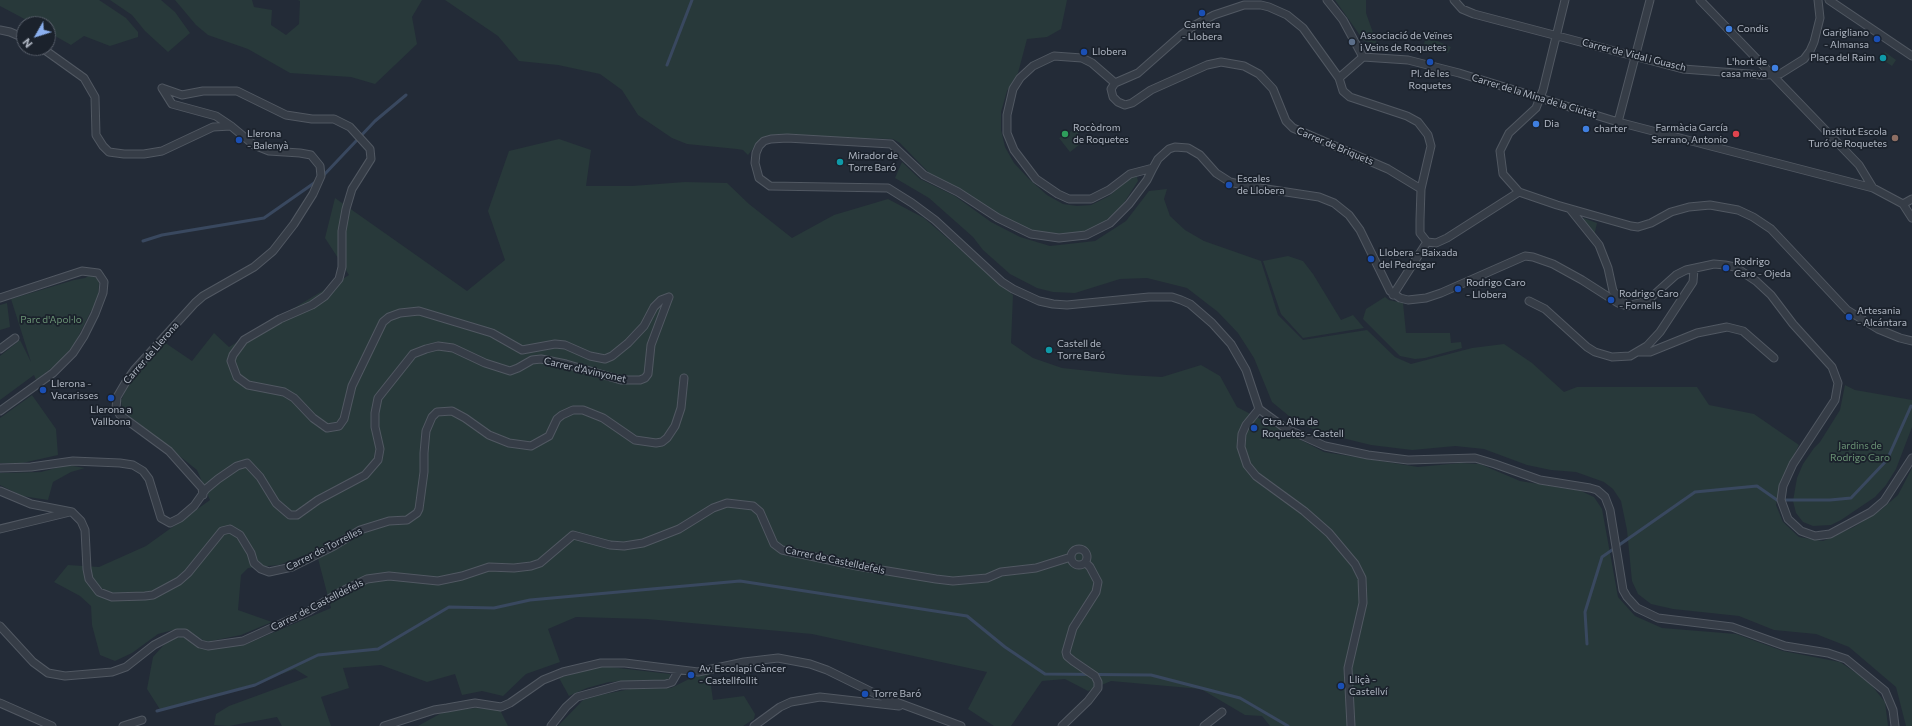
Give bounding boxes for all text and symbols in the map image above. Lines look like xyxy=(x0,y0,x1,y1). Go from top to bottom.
marker: Cantera - Llobera xyxy=(1197,8,1207,18)
north arrow xyxy=(16,16,56,56)
place label: Cantera - Llobera xyxy=(1182,19,1222,42)
place label: Condis xyxy=(1737,23,1768,35)
marker: Condis xyxy=(1724,24,1734,34)
place label: Garigliano - Almansa xyxy=(1822,27,1869,50)
place label: Associació de Veïnes i Veins de Roquetes xyxy=(1360,30,1453,54)
marker: Garigliano - Almansa xyxy=(1872,34,1882,44)
text: N xyxy=(19,36,35,51)
street label: Carrer de Vidal i Guasch xyxy=(1581,36,1687,74)
marker: Associació de Veïnes i Veins de Roquetes xyxy=(1347,37,1357,47)
place label: Llobera xyxy=(1092,46,1127,58)
marker: Llobera xyxy=(1079,47,1089,57)
place label: Plaça del Raim xyxy=(1810,52,1875,64)
marker: Plaça del Raim xyxy=(1878,53,1888,63)
place label: L'hort de casa meva xyxy=(1721,56,1767,80)
marker: Pl. de les Roquetes xyxy=(1425,57,1435,67)
marker: L'hort de casa meva xyxy=(1770,63,1780,73)
place label: Pl. de les Roquetes xyxy=(1409,68,1451,92)
street label: Carrer de la Mina de la Ciutat xyxy=(1470,71,1598,121)
place label: Dia xyxy=(1544,118,1559,130)
marker: Dia xyxy=(1531,119,1541,129)
place label: Rocòdrom de Roquetes xyxy=(1073,122,1129,146)
place label: Farmàcia García Serrano, Antonio xyxy=(1651,122,1728,146)
place label: charter xyxy=(1594,123,1627,135)
street label: Carrer de Briquets xyxy=(1295,124,1375,168)
marker: charter xyxy=(1581,124,1591,134)
place label: Institut Escola Turó de Roquetes xyxy=(1808,126,1887,150)
place label: Llerona - Balenyà xyxy=(247,128,289,152)
marker: Rocòdrom de Roquetes xyxy=(1060,129,1070,139)
marker: Farmàcia García Serrano, Antonio xyxy=(1731,129,1741,139)
marker: Institut Escola Turó de Roquetes xyxy=(1890,133,1900,143)
marker: Llerona - Balenyà xyxy=(234,135,244,145)
place label: Mirador de Torre Baró xyxy=(848,150,898,174)
marker: Mirador de Torre Baró xyxy=(835,157,845,167)
place label: Escales de Llobera xyxy=(1237,173,1285,196)
marker: Escales de Llobera xyxy=(1224,180,1234,190)
place label: Llobera - Baixada del Pedregar xyxy=(1379,247,1457,270)
marker: Llobera - Baixada del Pedregar xyxy=(1366,254,1376,264)
place label: Rodrigo Caro - Ojeda xyxy=(1734,256,1791,280)
marker: Rodrigo Caro - Ojeda xyxy=(1721,263,1731,273)
place label: Rodrigo Caro - Llobera xyxy=(1466,277,1526,300)
marker: Rodrigo Caro - Llobera xyxy=(1453,284,1463,294)
place label: Rodrigo Caro - Fornells xyxy=(1619,288,1679,312)
marker: Rodrigo Caro - Fornells xyxy=(1606,295,1616,305)
place label: Artesania - Alcántara xyxy=(1857,305,1907,328)
marker: Artesania - Alcántara xyxy=(1844,312,1854,322)
park label: Parc d'Apol·lo xyxy=(20,314,82,326)
street label: Carrer de Llerona xyxy=(121,319,181,387)
place label: Castell de Torre Baró xyxy=(1057,338,1105,362)
marker: Castell de Torre Baró xyxy=(1044,345,1054,355)
street label: Carrer d'Avinyonet xyxy=(543,355,627,385)
place label: Llerona - Vacarisses xyxy=(51,378,98,402)
marker: Llerona - Vacarisses xyxy=(38,385,48,395)
marker: Llerona a Vallbona xyxy=(106,393,116,403)
place label: Llerona a Vallbona xyxy=(90,404,132,428)
place label: Ctra. Alta de Roquetes - Castell xyxy=(1262,416,1344,440)
marker: Ctra. Alta de Roquetes - Castell xyxy=(1249,423,1259,433)
park label: Jardins de Rodrigo Caro xyxy=(1830,440,1890,464)
street label: Carrer de Torrelles xyxy=(284,525,364,573)
street label: Carrer de Castelldefels xyxy=(784,544,886,576)
street label: Carrer de Castelldefels xyxy=(269,576,365,634)
place label: Av. Escolapi Càncer - Castellfollit xyxy=(699,663,786,686)
marker: Av. Escolapi Càncer - Castellfollit xyxy=(686,670,696,680)
place label: Lliçà - Castellví xyxy=(1349,674,1388,698)
marker: Lliçà - Castellví xyxy=(1336,681,1346,691)
place label: Torre Baró xyxy=(873,688,921,700)
marker: Torre Baró xyxy=(860,689,870,699)

